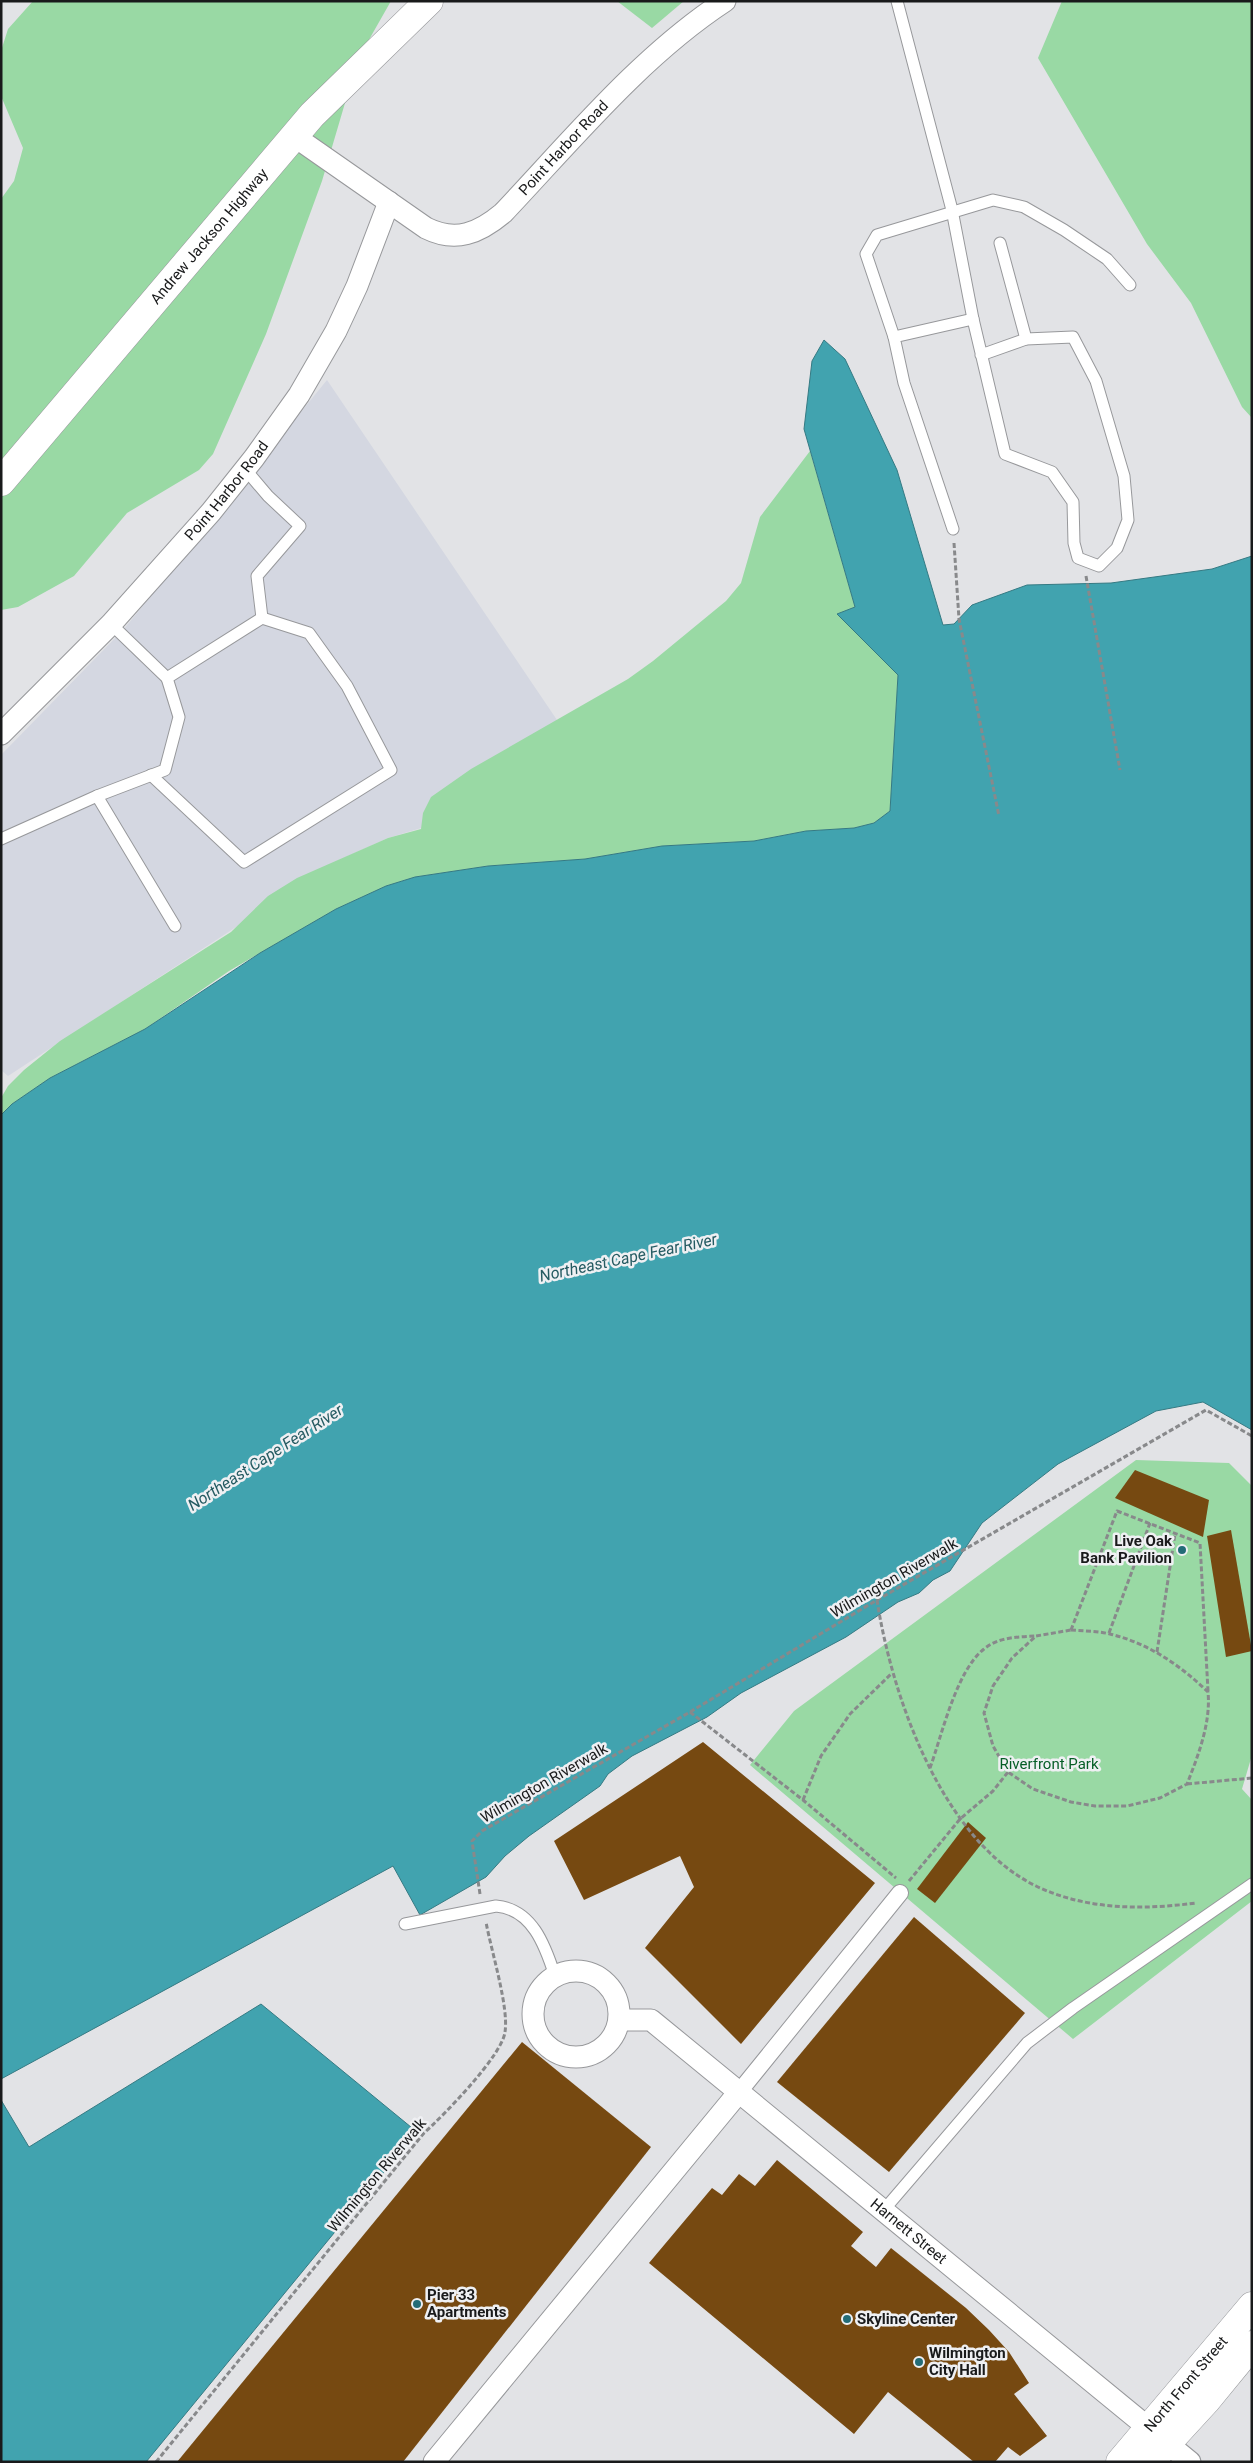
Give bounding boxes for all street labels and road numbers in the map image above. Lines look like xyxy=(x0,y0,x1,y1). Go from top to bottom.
street label: Point Harbor Road xyxy=(515,97,612,199)
street label: Andrew Jackson Highway xyxy=(147,165,272,308)
street label: Point Harbor Road xyxy=(181,438,272,544)
street label: Wilmington Riverwalk xyxy=(827,1534,961,1622)
street label: Wilmington Riverwalk xyxy=(477,1739,611,1827)
street label: Wilmington Riverwalk xyxy=(324,2114,430,2236)
street label: Harnett Street xyxy=(867,2195,950,2268)
street label: North Front Street xyxy=(1140,2333,1232,2436)

